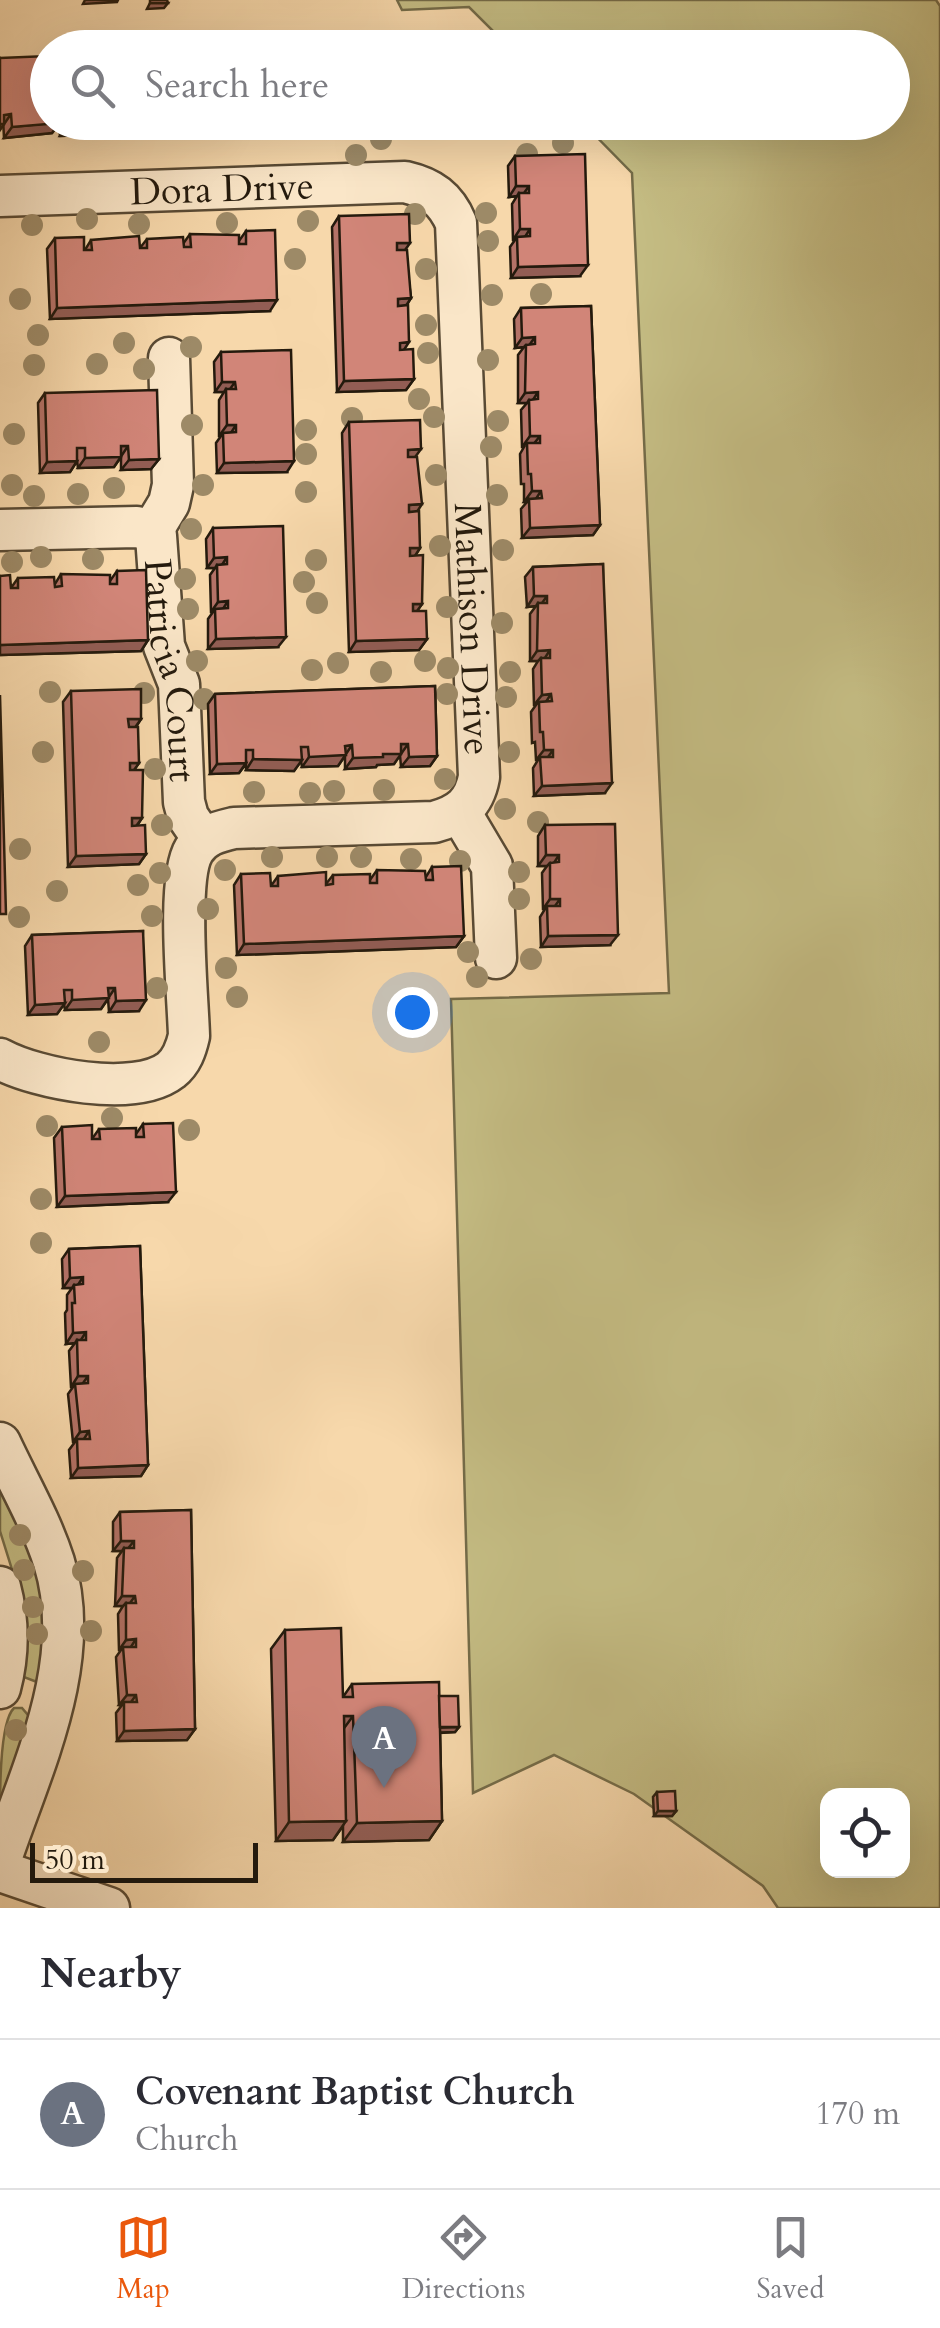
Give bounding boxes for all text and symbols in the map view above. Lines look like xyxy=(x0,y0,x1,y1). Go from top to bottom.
search box xyxy=(30,30,910,140)
icon: search xyxy=(65,58,120,113)
text: Search here xyxy=(145,59,329,111)
street label: Dora Drive xyxy=(129,160,315,218)
street label: Mathison Drive xyxy=(441,502,503,756)
street label: Patricia Court xyxy=(131,557,208,783)
your location xyxy=(387,987,438,1038)
pin: A xyxy=(352,1706,416,1788)
map controls xyxy=(820,1788,910,1878)
button: locate xyxy=(820,1788,910,1878)
scale bar xyxy=(30,1838,258,1882)
text: 50 m xyxy=(45,1841,105,1879)
text: Nearby xyxy=(40,1945,182,2002)
text: Covenant Baptist Church xyxy=(135,2066,575,2118)
text: A xyxy=(60,2092,85,2136)
text: 170 m xyxy=(815,2092,900,2136)
text: Church xyxy=(135,2118,238,2162)
tab: Map xyxy=(116,2210,171,2308)
tab: Directions xyxy=(402,2210,525,2308)
tab: Saved xyxy=(756,2210,824,2308)

